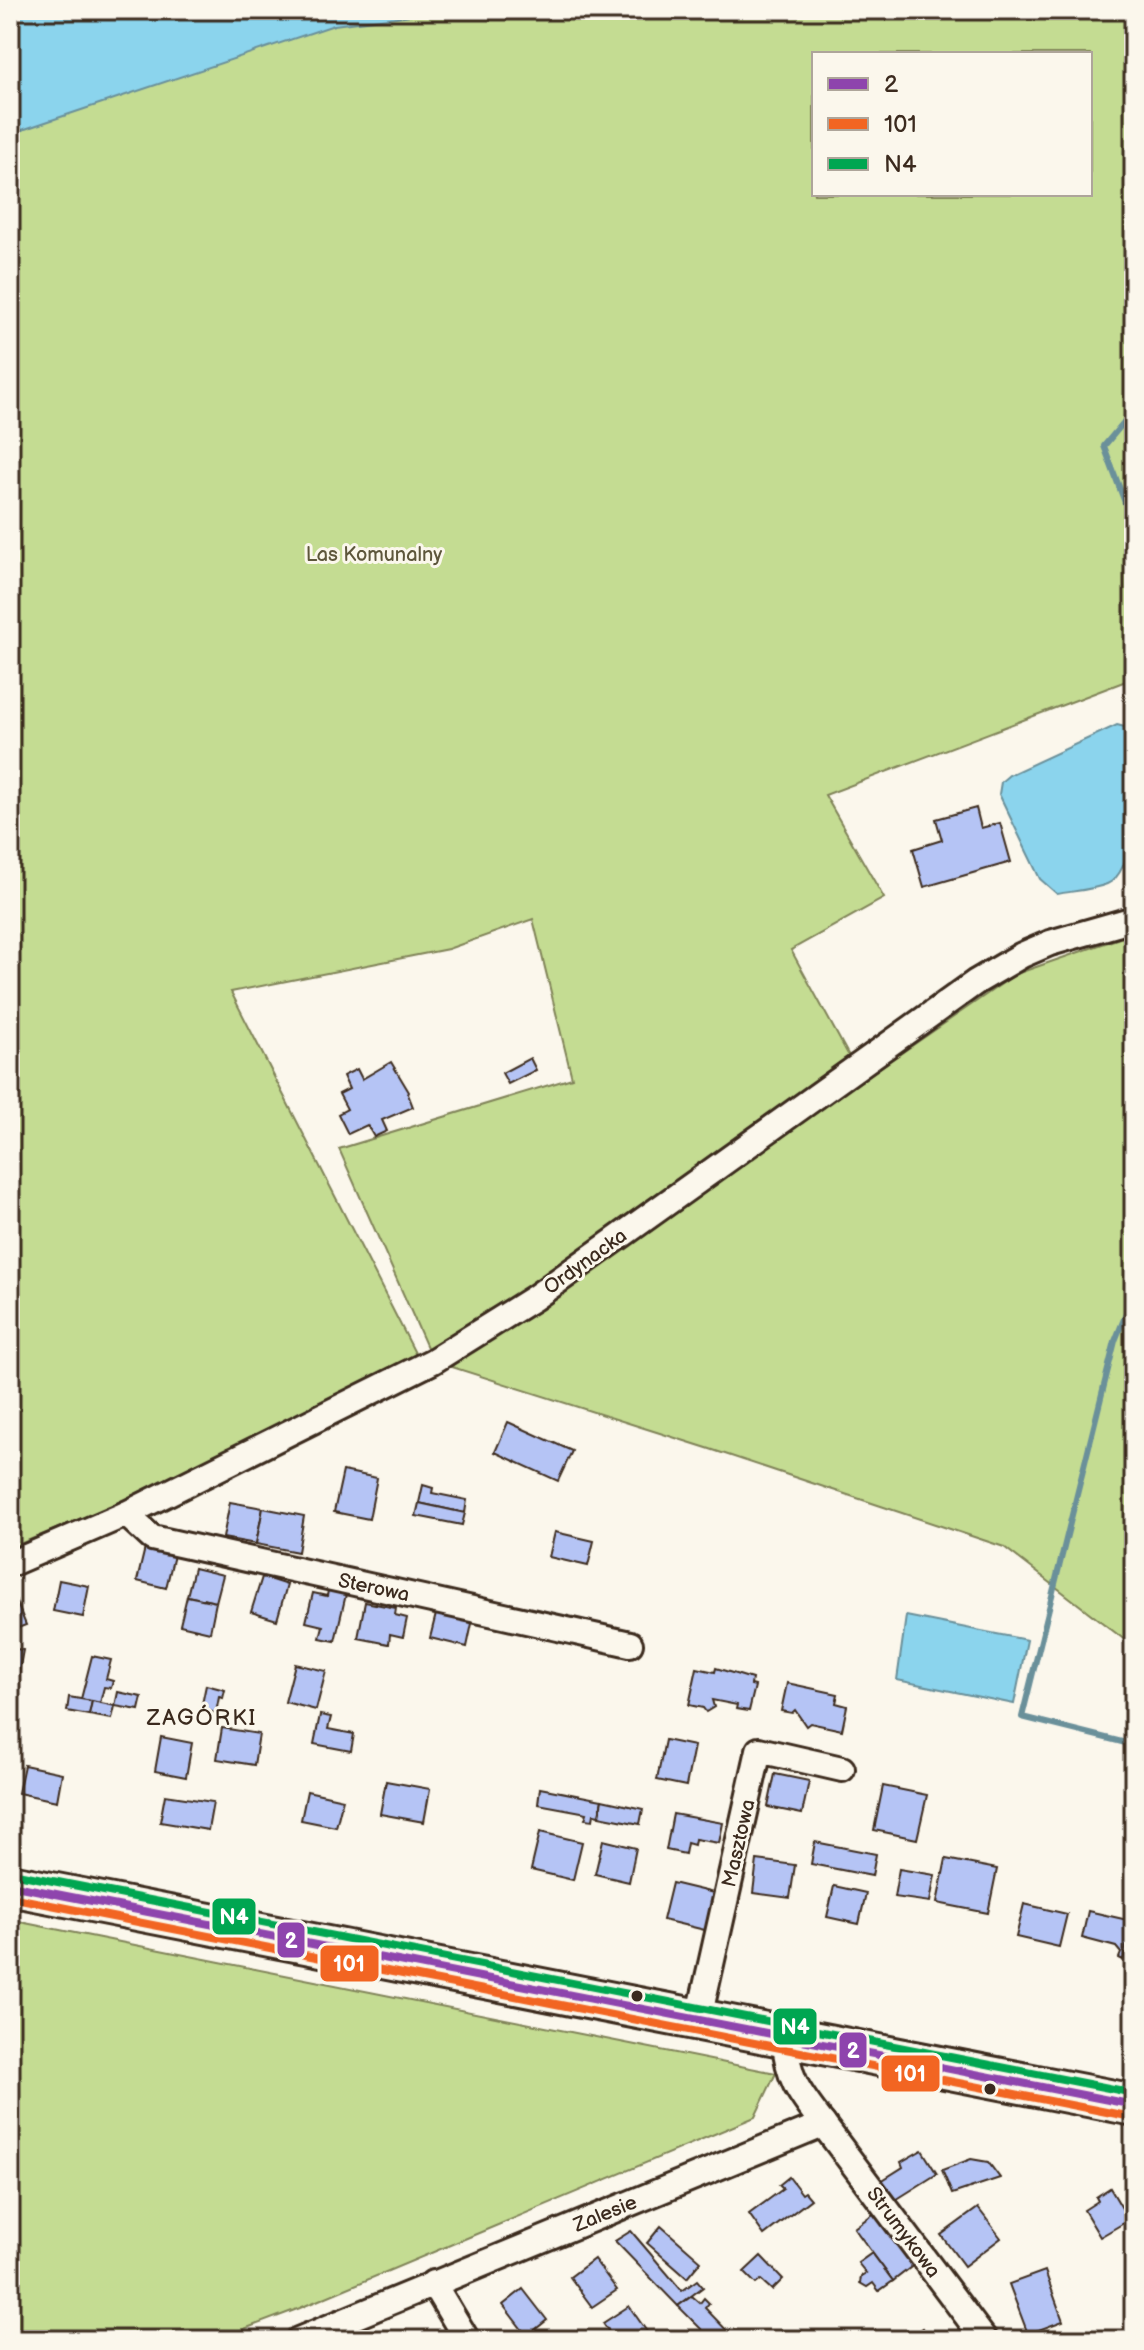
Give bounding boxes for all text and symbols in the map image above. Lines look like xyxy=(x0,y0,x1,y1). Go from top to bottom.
legend xyxy=(812,52,1092,196)
text: 2 xyxy=(884,70,898,99)
text: 101 xyxy=(884,110,917,139)
text: N4 xyxy=(884,150,917,179)
park label: Las Komunalny xyxy=(306,543,442,567)
street label: Ordynacka xyxy=(539,1224,632,1300)
street label: Sterowa xyxy=(336,1569,412,1607)
district label: ZAGÓRKI xyxy=(146,1704,257,1732)
street label: Masztowa xyxy=(717,1797,761,1889)
line badge: N4 xyxy=(211,1897,257,1936)
text: N4 xyxy=(219,1904,249,1931)
line badge: 2 xyxy=(276,1921,306,1959)
text: 2 xyxy=(284,1928,298,1955)
line badge: 101 xyxy=(319,1944,380,1983)
text: 101 xyxy=(333,1951,365,1978)
unlabelled marker xyxy=(629,1988,645,2004)
line badge: N4 xyxy=(772,2007,818,2046)
text: N4 xyxy=(780,2014,810,2041)
line badge: 2 xyxy=(838,2031,868,2069)
text: 2 xyxy=(846,2038,860,2065)
line badge: 101 xyxy=(880,2054,941,2093)
text: 101 xyxy=(894,2061,926,2088)
unlabelled marker xyxy=(982,2081,998,2097)
street label: Strumykowa xyxy=(861,2182,945,2283)
street label: Zalesie xyxy=(569,2190,641,2238)

